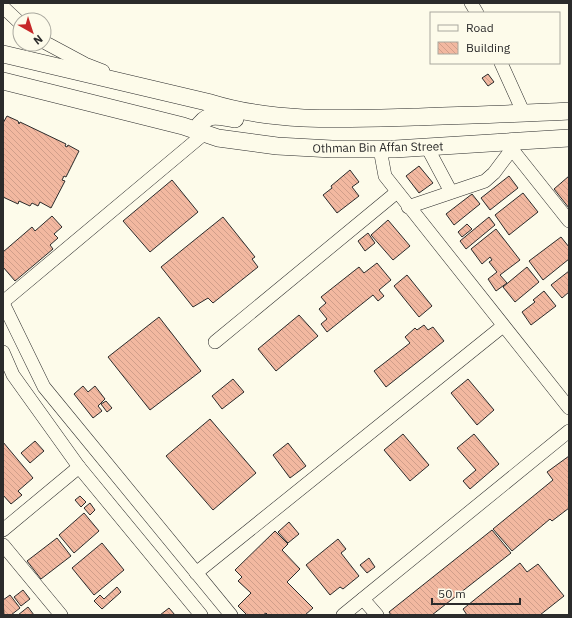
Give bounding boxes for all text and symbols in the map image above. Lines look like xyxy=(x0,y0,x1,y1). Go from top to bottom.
north arrow xyxy=(12,12,52,52)
legend xyxy=(430,12,560,64)
text: Road xyxy=(466,20,494,35)
text: N xyxy=(31,32,46,48)
text: Building xyxy=(466,40,511,55)
street label: Othman Bin Affan Street xyxy=(312,138,444,156)
scale bar xyxy=(432,580,520,606)
text: 50 m xyxy=(438,586,466,601)

